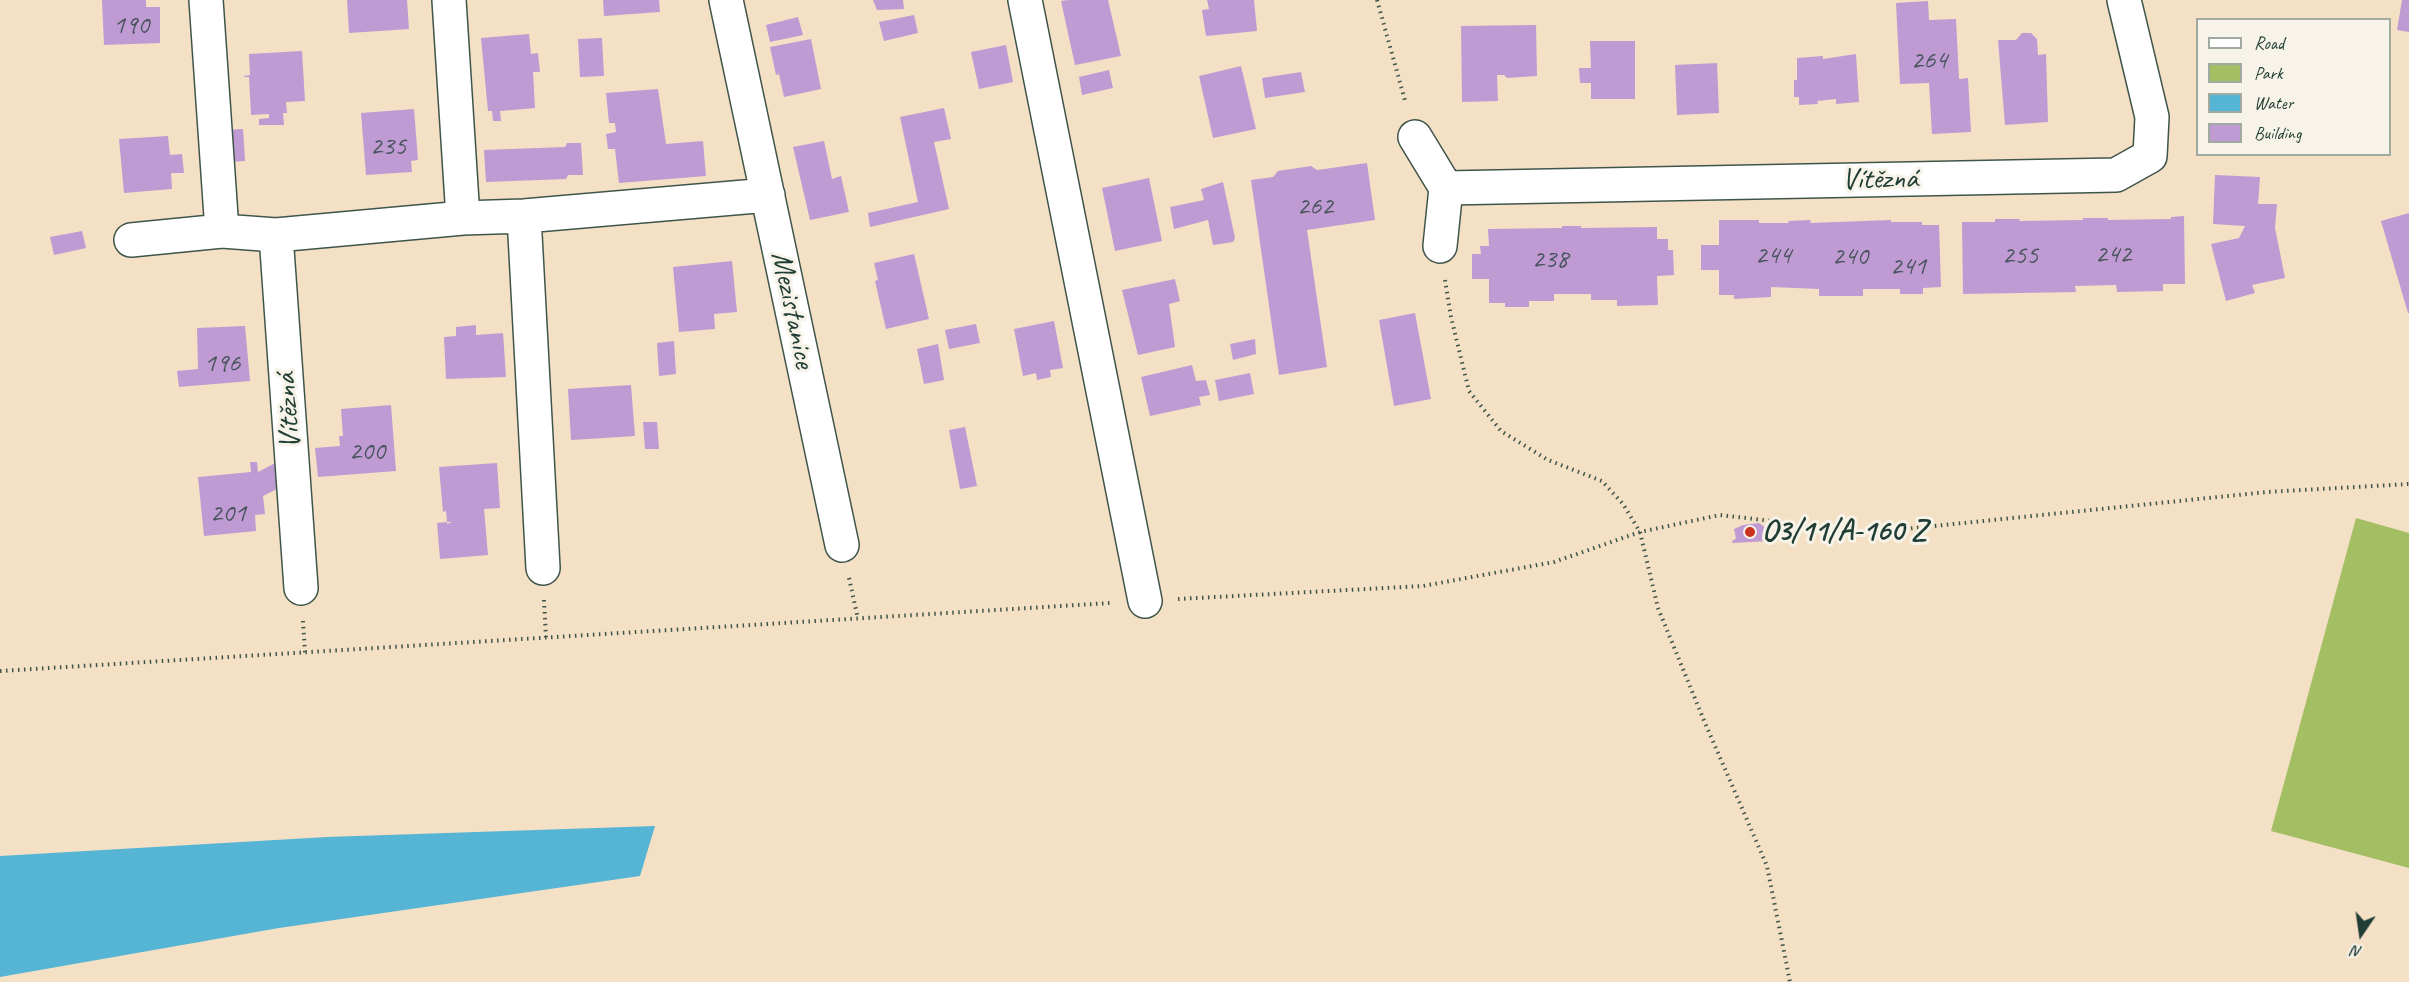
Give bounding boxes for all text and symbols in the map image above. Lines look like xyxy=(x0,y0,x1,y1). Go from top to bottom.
house number: 190 xyxy=(113,10,149,42)
legend xyxy=(2196,18,2391,156)
text: Road xyxy=(2254,32,2284,54)
house number: 264 xyxy=(1911,45,1947,77)
text: Park xyxy=(2254,62,2283,84)
text: Water xyxy=(2254,92,2293,114)
text: Building xyxy=(2254,122,2301,144)
house number: 235 xyxy=(370,131,406,163)
street label: Vítězná xyxy=(1842,161,1918,199)
house number: 262 xyxy=(1297,191,1333,223)
house number: 242 xyxy=(2095,239,2131,271)
house number: 244 xyxy=(1755,240,1791,272)
house number: 255 xyxy=(2002,240,2038,272)
house number: 240 xyxy=(1832,241,1868,273)
house number: 238 xyxy=(1532,244,1568,276)
street label: Mezistanice xyxy=(762,248,822,372)
house number: 241 xyxy=(1890,251,1926,283)
house number: 196 xyxy=(204,348,240,380)
street label: Vítězná xyxy=(268,372,310,450)
house number: 200 xyxy=(349,436,385,468)
house number: 201 xyxy=(210,498,246,530)
place label: O3/11/A-160 Z xyxy=(1762,514,1927,550)
marker: O3/11/A-160 Z xyxy=(1743,525,1757,539)
north arrow xyxy=(2331,904,2391,964)
text: N xyxy=(2350,941,2364,962)

